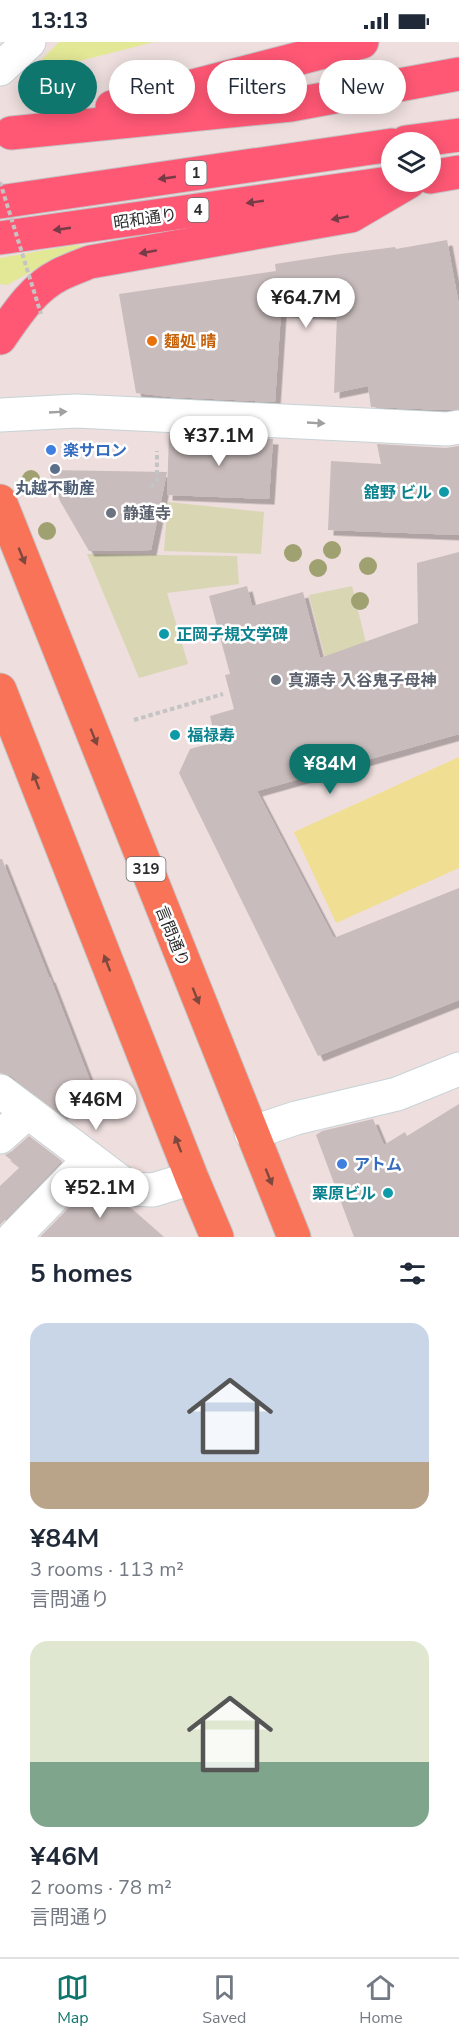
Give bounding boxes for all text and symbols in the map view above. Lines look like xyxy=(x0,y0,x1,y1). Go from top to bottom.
text: 13:13 xyxy=(30,6,88,36)
chip: Buy xyxy=(18,60,97,114)
chip: Rent xyxy=(109,60,195,114)
chip: Filters xyxy=(207,60,307,114)
chip: New xyxy=(319,60,406,114)
map controls xyxy=(381,132,441,192)
button: layers xyxy=(381,132,441,192)
road number: 1 xyxy=(186,161,206,185)
one-way arrow xyxy=(158,173,177,182)
one-way arrow xyxy=(246,197,265,206)
road number: 4 xyxy=(188,198,208,222)
street label: 昭和通り xyxy=(112,204,178,234)
one-way arrow xyxy=(330,214,349,223)
one-way arrow xyxy=(52,225,71,234)
one-way arrow xyxy=(138,248,157,257)
pin: ¥64.7M xyxy=(257,278,355,329)
text: ¥64.7M xyxy=(271,284,341,311)
place label: 麵処 晴 xyxy=(164,331,216,353)
marker: 麵処 晴 xyxy=(145,334,159,348)
one-way arrow xyxy=(49,407,68,416)
pin: ¥37.1M xyxy=(170,416,268,467)
one-way arrow xyxy=(307,418,326,427)
text: ¥37.1M xyxy=(184,422,254,449)
place label: 楽サロン xyxy=(63,440,127,462)
marker: 楽サロン xyxy=(44,443,58,457)
marker: 丸越不動産 xyxy=(48,462,62,476)
place label: 丸越不動産 xyxy=(15,478,95,500)
place label: 舘野 ビル xyxy=(364,482,432,504)
marker: 舘野 ビル xyxy=(437,485,451,499)
place label: 静蓮寺 xyxy=(123,503,171,525)
marker: 静蓮寺 xyxy=(104,506,118,520)
one-way arrow xyxy=(17,547,27,565)
place label: 正岡子規文学碑 xyxy=(176,624,288,646)
marker: 正岡子規文学碑 xyxy=(157,627,171,641)
place label: 真源寺 入谷鬼子母神 xyxy=(288,670,436,692)
marker: 真源寺 入谷鬼子母神 xyxy=(269,673,283,687)
place label: 福禄寿 xyxy=(187,725,235,747)
one-way arrow xyxy=(89,728,99,746)
marker: 福禄寿 xyxy=(168,728,182,742)
pin: ¥84M xyxy=(294,744,366,795)
text: ¥84M xyxy=(303,750,357,777)
one-way arrow xyxy=(31,772,40,790)
road number: 319 xyxy=(126,857,166,881)
street label: 言問通り xyxy=(150,903,194,970)
one-way arrow xyxy=(102,953,112,971)
one-way arrow xyxy=(191,988,201,1006)
pin: ¥46M xyxy=(60,1080,132,1131)
text: ¥46M xyxy=(69,1086,123,1113)
one-way arrow xyxy=(173,1135,183,1153)
place label: アトム xyxy=(354,1154,402,1176)
marker: アトム xyxy=(335,1157,349,1171)
pin: ¥52.1M xyxy=(51,1168,149,1219)
one-way arrow xyxy=(264,1169,274,1187)
text: ¥52.1M xyxy=(65,1174,135,1201)
place label: 栗原ビル xyxy=(312,1183,376,1205)
marker: 栗原ビル xyxy=(381,1186,395,1200)
text: 5 homes xyxy=(30,1256,132,1291)
icon: filters xyxy=(396,1257,429,1290)
icon: home xyxy=(176,1362,284,1470)
text: ¥84M xyxy=(30,1521,99,1556)
text: 3 rooms · 113 m² xyxy=(30,1556,184,1583)
text: 言問通り xyxy=(30,1586,110,1613)
icon: home xyxy=(176,1680,284,1788)
text: ¥46M xyxy=(30,1839,99,1874)
text: 2 rooms · 78 m² xyxy=(30,1874,172,1901)
text: 言問通り xyxy=(30,1904,110,1931)
tab: Map xyxy=(56,1971,89,2029)
tab: Saved xyxy=(202,1971,246,2029)
tab: Home xyxy=(359,1971,403,2029)

